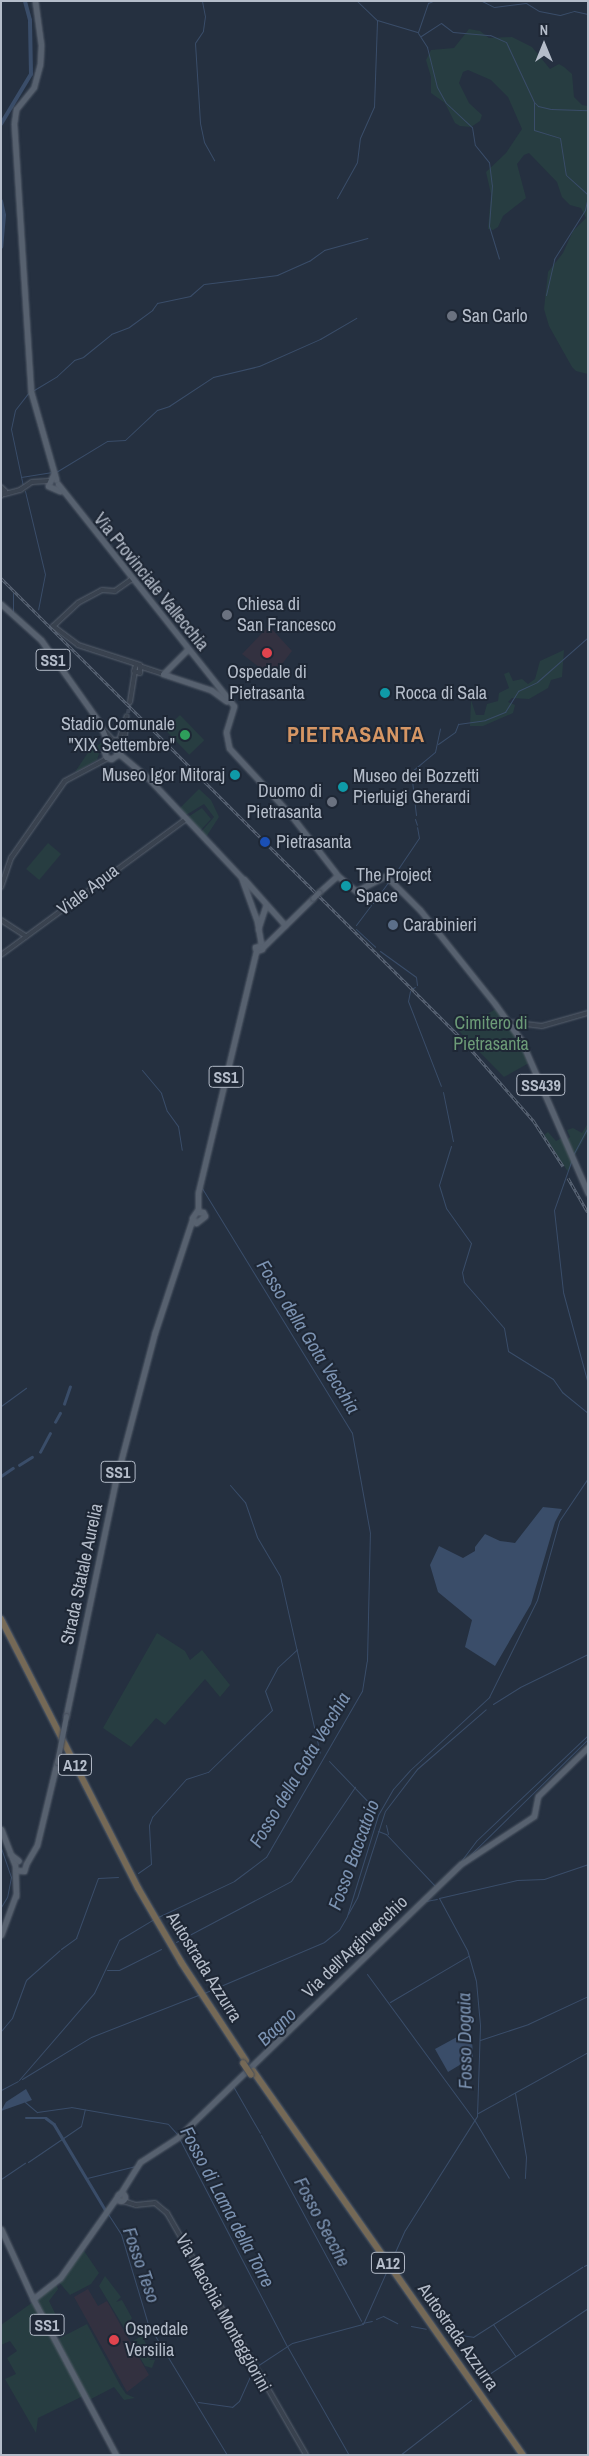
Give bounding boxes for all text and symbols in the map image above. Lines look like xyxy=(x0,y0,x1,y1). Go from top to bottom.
north arrow xyxy=(519,20,569,70)
text: N xyxy=(540,21,548,39)
place label: San Carlo xyxy=(462,305,528,327)
marker: San Carlo xyxy=(446,310,458,322)
street label: Via Provinciale Vallecchia xyxy=(89,509,213,655)
place label: Chiesa di San Francesco xyxy=(237,594,336,636)
marker: Chiesa di San Francesco xyxy=(221,609,233,621)
road number: SS1 xyxy=(36,646,70,674)
marker: Ospedale di Pietrasanta xyxy=(260,646,274,660)
place label: Ospedale di Pietrasanta xyxy=(227,662,307,704)
place label: Rocca di Sala xyxy=(395,682,487,704)
marker: Rocca di Sala xyxy=(379,687,391,699)
place label: Stadio Comunale "XIX Settembre" xyxy=(61,714,175,756)
district label: PIETRASANTA xyxy=(286,722,426,748)
marker: Stadio Comunale "XIX Settembre" xyxy=(179,729,191,741)
place label: Museo Igor Mitoraj xyxy=(102,764,225,786)
place label: Museo dei Bozzetti Pierluigi Gherardi xyxy=(353,766,479,809)
marker: Museo Igor Mitoraj xyxy=(229,769,241,781)
place label: Duomo di Pietrasanta xyxy=(247,781,322,824)
marker: Museo dei Bozzetti Pierluigi Gherardi xyxy=(337,781,349,793)
marker: Duomo di Pietrasanta xyxy=(326,796,338,808)
place label: Pietrasanta xyxy=(276,831,351,853)
marker: Pietrasanta xyxy=(258,835,272,849)
street label: Viale Apua xyxy=(53,860,123,920)
place label: The Project Space xyxy=(356,865,431,908)
marker: The Project Space xyxy=(340,880,352,892)
place label: Carabinieri xyxy=(403,914,477,936)
marker: Carabinieri xyxy=(387,919,399,931)
park label: Cimitero di Pietrasanta xyxy=(453,1013,529,1056)
road number: SS1 xyxy=(208,1064,244,1090)
road number: SS439 xyxy=(516,1072,566,1098)
water label: Fosso della Gota Vecchia xyxy=(251,1256,365,1418)
road number: SS1 xyxy=(100,1458,136,1485)
street label: Strada Statale Aurelia xyxy=(56,1501,108,1647)
water label: Fosso della Gota Vecchia xyxy=(245,1688,355,1852)
road number: A12 xyxy=(58,1752,92,1778)
water label: Fosso Baccatoio xyxy=(324,1797,384,1913)
street label: Via dell'Arginvecchio xyxy=(298,1891,412,2003)
street label: Autostrada Azzurra xyxy=(161,1908,247,2026)
water label: Fosso Dogaia xyxy=(453,1993,477,2089)
water label: Bagno xyxy=(253,2003,301,2051)
water label: Fosso di Lama della Torre xyxy=(175,2123,279,2291)
water label: Fosso Secche xyxy=(289,2173,355,2271)
water label: Fosso Teso xyxy=(117,2224,165,2306)
street label: Via Macchia Monteggiorini xyxy=(171,2230,275,2396)
road number: A12 xyxy=(370,2250,406,2276)
street label: Autostrada Azzurra xyxy=(413,2279,503,2395)
road number: SS1 xyxy=(30,2312,64,2338)
place label: Ospedale Versilia xyxy=(125,2319,188,2362)
marker: Ospedale Versilia xyxy=(107,2333,121,2347)

